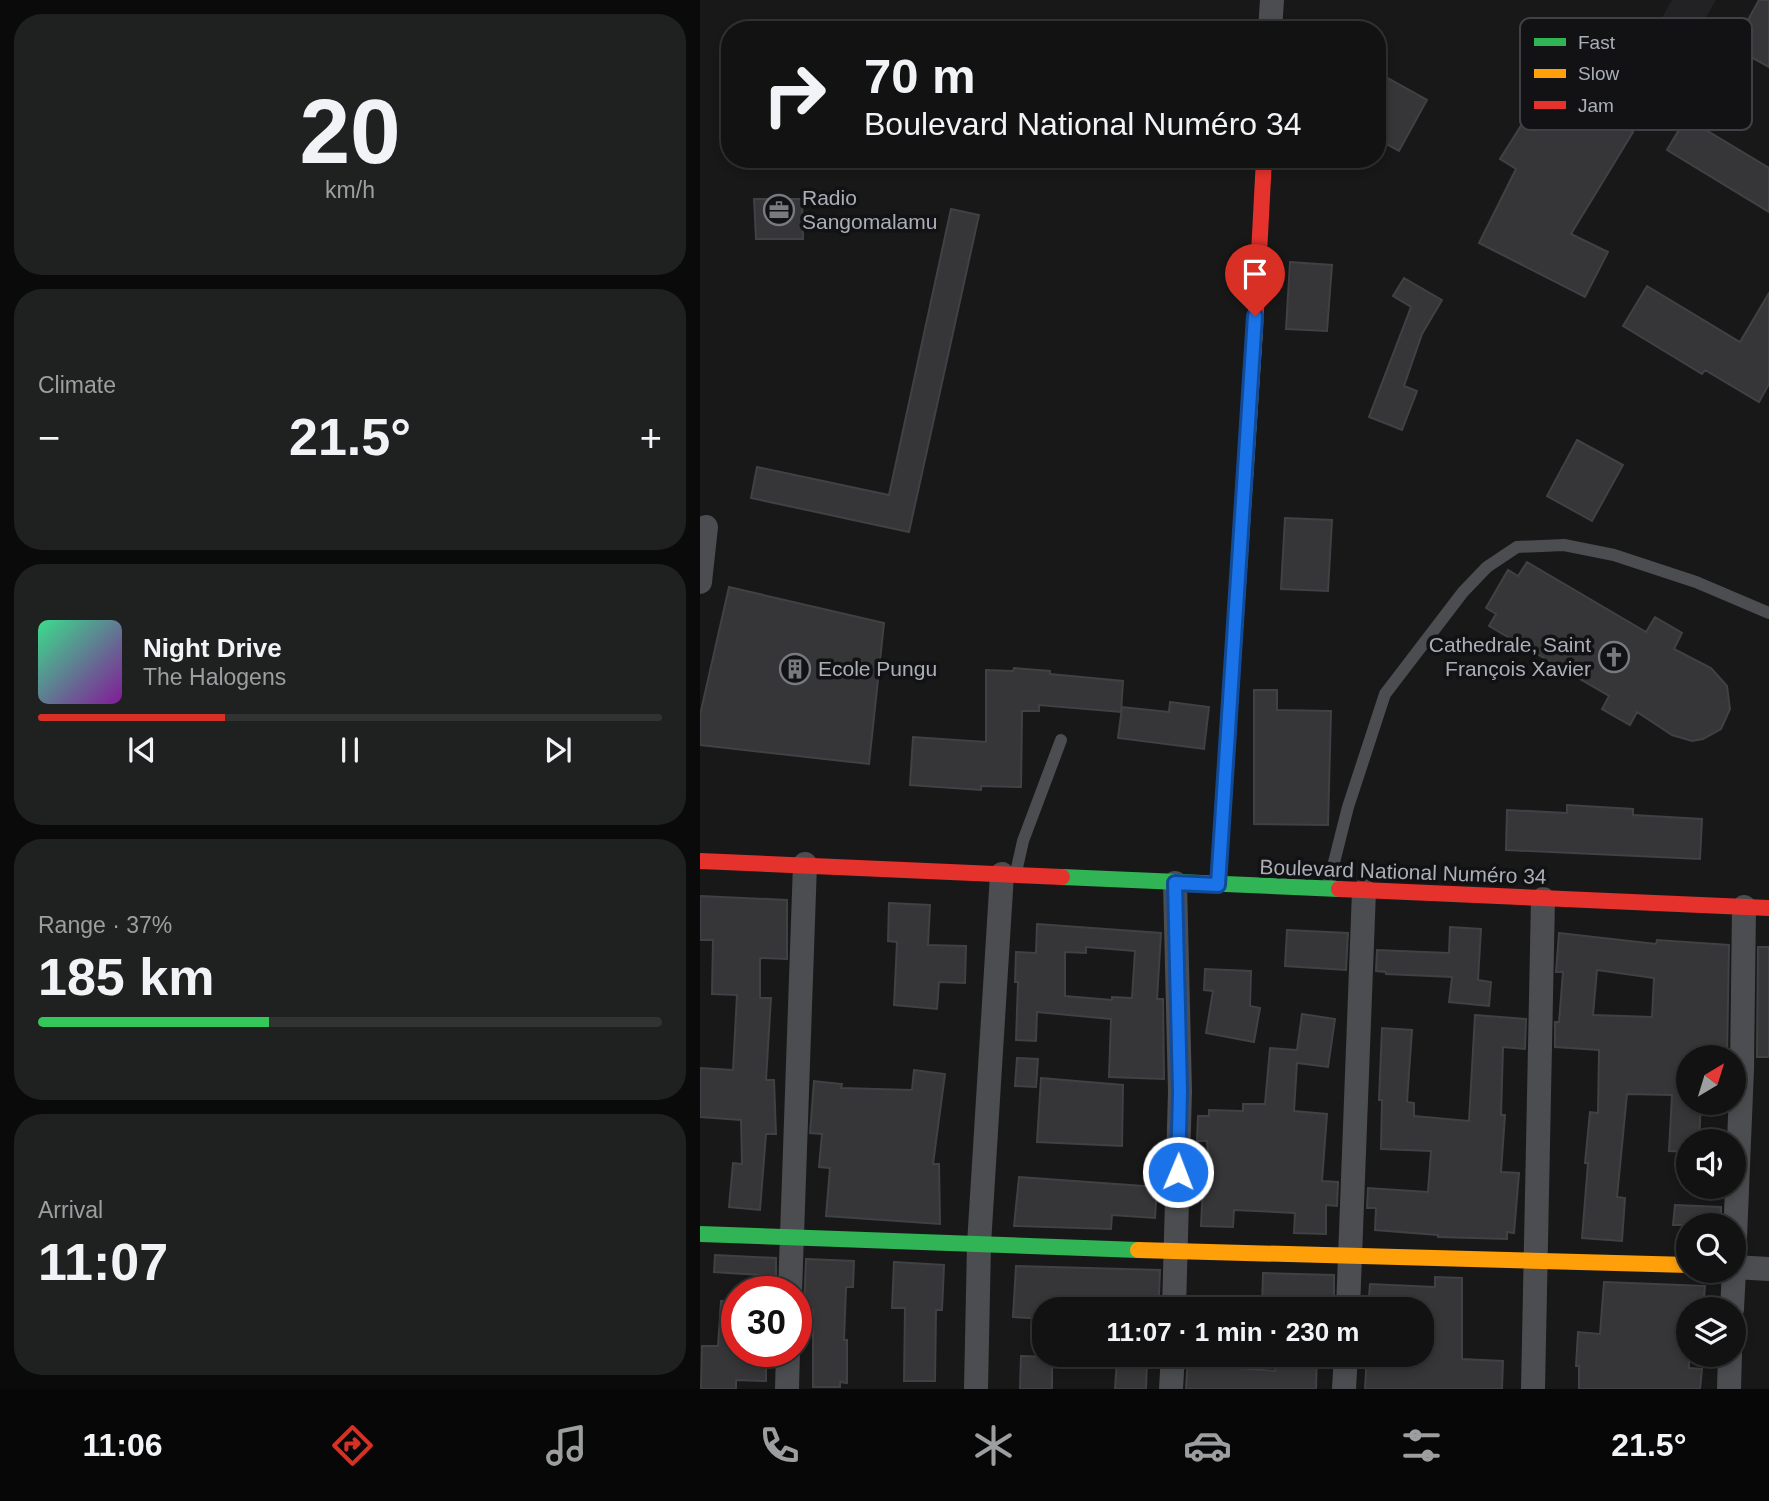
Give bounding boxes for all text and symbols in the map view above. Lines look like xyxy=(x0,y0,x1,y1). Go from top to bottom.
legend xyxy=(1520,18,1752,130)
text: Fast xyxy=(1578,32,1616,53)
icon: right xyxy=(749,49,840,140)
text: 70 m xyxy=(864,49,976,103)
text: Slow xyxy=(1578,63,1619,84)
text: 20 xyxy=(299,81,401,182)
text: Jam xyxy=(1578,95,1614,116)
text: Boulevard National Numéro 34 xyxy=(864,106,1302,142)
text: km/h xyxy=(325,177,375,203)
place label: Radio Sangomalamu xyxy=(802,186,937,233)
office icon: Radio Sangomalamu xyxy=(762,193,796,227)
pin xyxy=(1225,244,1285,316)
icon: arrive xyxy=(1236,255,1274,293)
text: Climate xyxy=(38,372,116,398)
text: 21.5° xyxy=(289,408,411,466)
text: − xyxy=(38,417,60,459)
text: + xyxy=(640,417,662,459)
text: Night Drive xyxy=(143,633,282,663)
place label: Cathedrale, Saint François Xavier xyxy=(1429,633,1591,680)
church icon: Cathedrale, Saint François Xavier xyxy=(1597,640,1631,674)
building icon: Ecole Pungu xyxy=(778,652,812,686)
place label: Ecole Pungu xyxy=(818,657,937,680)
text: The Halogens xyxy=(143,664,286,690)
icon: previous xyxy=(123,731,161,769)
icon: pause xyxy=(331,731,369,769)
icon: next xyxy=(539,731,577,769)
street label: Boulevard National Numéro 34 xyxy=(1259,855,1547,888)
text: Range · 37% xyxy=(38,912,172,938)
text: 185 km xyxy=(38,948,214,1006)
north arrow xyxy=(1676,1045,1746,1115)
map controls xyxy=(1676,1045,1746,1367)
button: sound xyxy=(1676,1129,1746,1199)
position arrow xyxy=(1141,1135,1215,1209)
text: Arrival xyxy=(38,1197,103,1223)
button: search xyxy=(1676,1213,1746,1283)
text: 11:07 xyxy=(38,1233,168,1291)
speed limit sign: 30 xyxy=(721,1276,812,1367)
button: layers xyxy=(1676,1297,1746,1367)
text: 11:07 · 1 min · 230 m xyxy=(1107,1317,1359,1347)
icon: directions xyxy=(328,1421,377,1470)
icon: music xyxy=(542,1421,591,1470)
icon: phone xyxy=(755,1421,804,1470)
icon: climate xyxy=(969,1421,1018,1470)
icon: car xyxy=(1183,1421,1232,1470)
icon: filters xyxy=(1397,1421,1446,1470)
text: 11:06 xyxy=(82,1427,163,1463)
text: 21.5° xyxy=(1611,1427,1686,1463)

